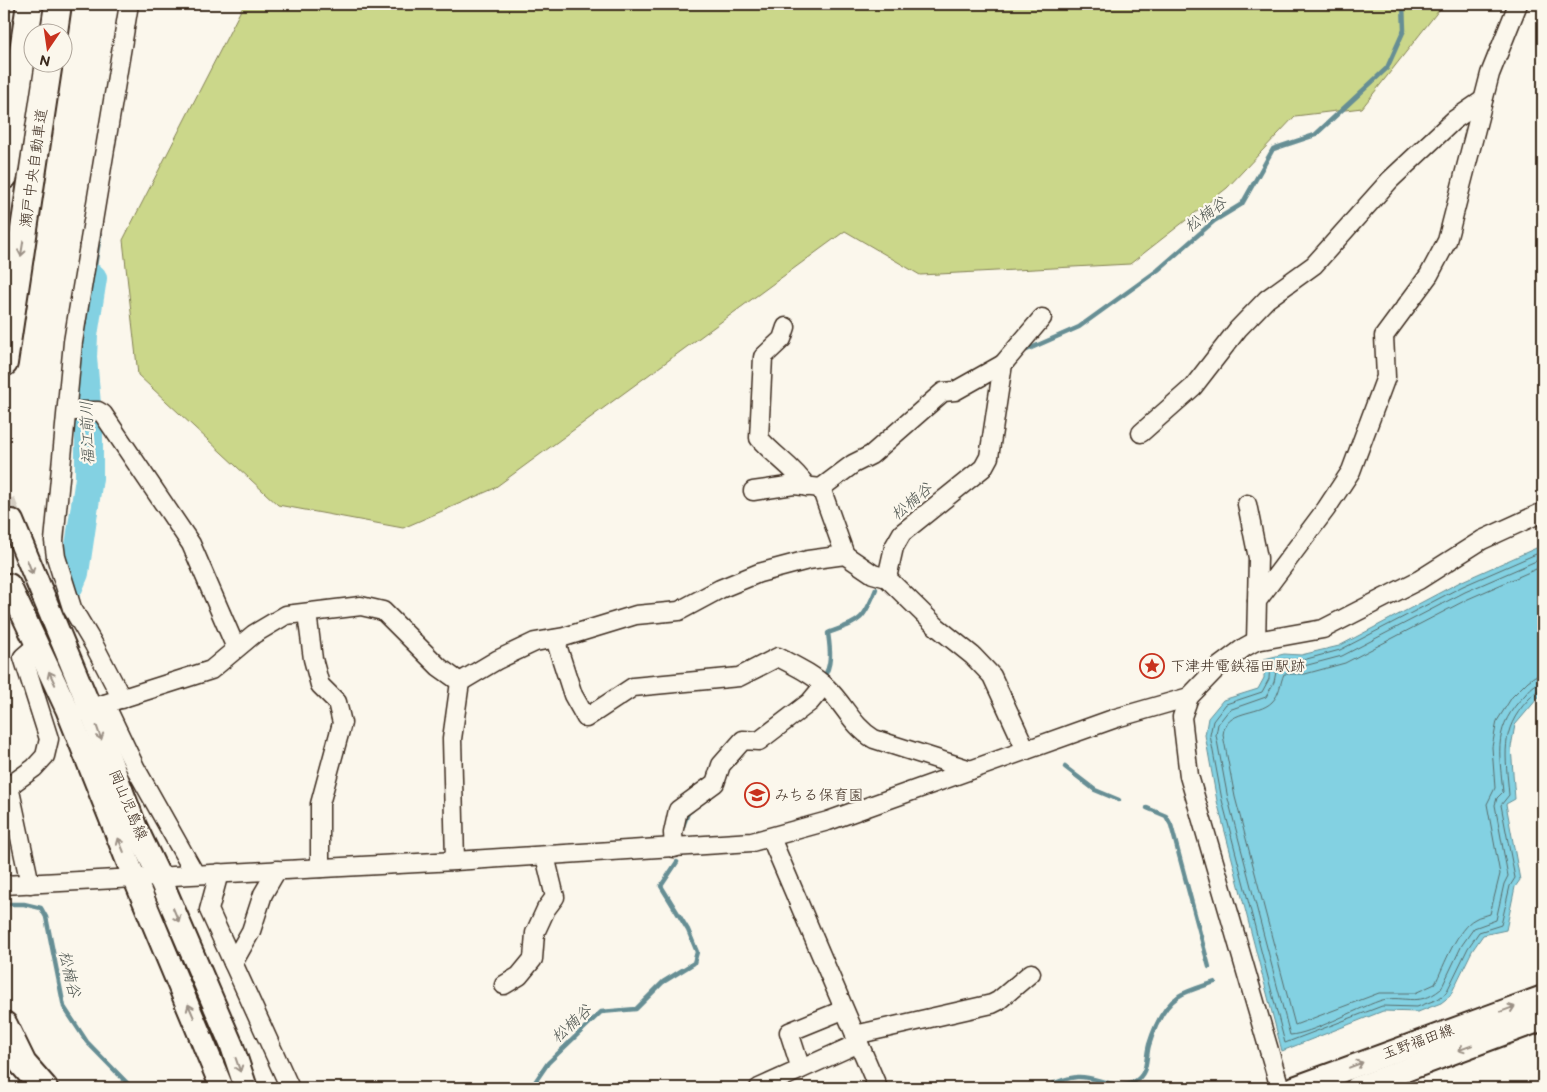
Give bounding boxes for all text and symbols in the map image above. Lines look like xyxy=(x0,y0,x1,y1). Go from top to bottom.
north arrow xyxy=(22,22,72,72)
text: N xyxy=(38,51,52,70)
street label: 瀬戸中央自動車道 xyxy=(16,107,52,229)
water label: 松楠谷 xyxy=(1181,193,1232,237)
one-way arrow xyxy=(16,241,26,257)
water label: 福江前川 xyxy=(77,401,99,465)
water label: 松楠谷 xyxy=(888,479,937,525)
one-way arrow xyxy=(26,559,35,574)
place icon: 下津井電鉄福田駅跡 xyxy=(1139,653,1165,679)
place label: 下津井電鉄福田駅跡 xyxy=(1170,657,1305,676)
one-way arrow xyxy=(47,671,57,686)
one-way arrow xyxy=(95,725,104,740)
street label: 岡山児島線 xyxy=(105,767,151,843)
school or university icon: みちる保育園 xyxy=(744,782,770,808)
place label: みちる保育園 xyxy=(774,786,863,805)
one-way arrow xyxy=(115,838,125,853)
one-way arrow xyxy=(171,907,181,922)
water label: 松楠谷 xyxy=(54,948,84,1000)
water label: 松楠谷 xyxy=(548,1000,597,1047)
one-way arrow xyxy=(185,1004,195,1019)
one-way arrow xyxy=(1500,1004,1515,1013)
street label: 玉野福田線 xyxy=(1380,1020,1456,1064)
one-way arrow xyxy=(1457,1044,1473,1053)
one-way arrow xyxy=(234,1056,243,1072)
one-way arrow xyxy=(1347,1060,1363,1069)

